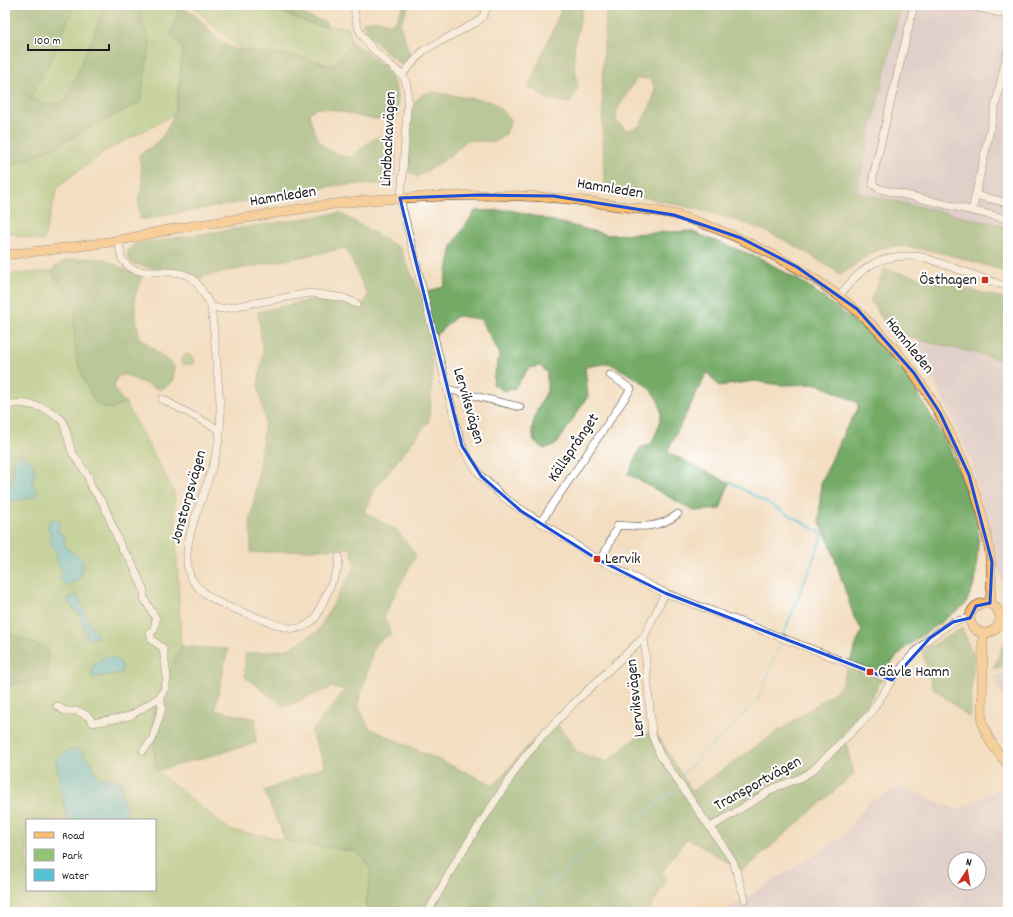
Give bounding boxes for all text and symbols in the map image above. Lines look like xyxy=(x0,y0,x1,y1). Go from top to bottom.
scale bar xyxy=(28,26,109,52)
text: 100 m xyxy=(34,33,61,50)
street label: Lindbackavägen xyxy=(375,91,403,187)
street label: Hamnleden xyxy=(575,172,645,206)
street label: Hamnleden xyxy=(248,180,318,214)
place label: Östhagen xyxy=(919,269,977,292)
marker: Östhagen xyxy=(980,275,990,285)
street label: Hamnleden xyxy=(879,313,939,379)
street label: Lerviksvägen xyxy=(446,365,490,447)
street label: Källsprånget xyxy=(543,409,605,487)
street label: Jonstorpsvägen xyxy=(165,448,213,546)
place label: Lervik xyxy=(605,548,641,571)
marker: Lervik xyxy=(592,554,602,564)
street label: Lerviksvägen xyxy=(620,658,652,738)
place label: Gävle Hamn xyxy=(878,661,949,684)
marker: Gävle Hamn xyxy=(865,667,875,677)
street label: Transportvägen xyxy=(710,751,806,817)
legend xyxy=(26,819,156,891)
text: Road xyxy=(62,828,84,845)
text: Park xyxy=(62,848,83,865)
north arrow xyxy=(947,851,987,891)
text: N xyxy=(964,855,974,872)
text: Water xyxy=(62,868,89,885)

